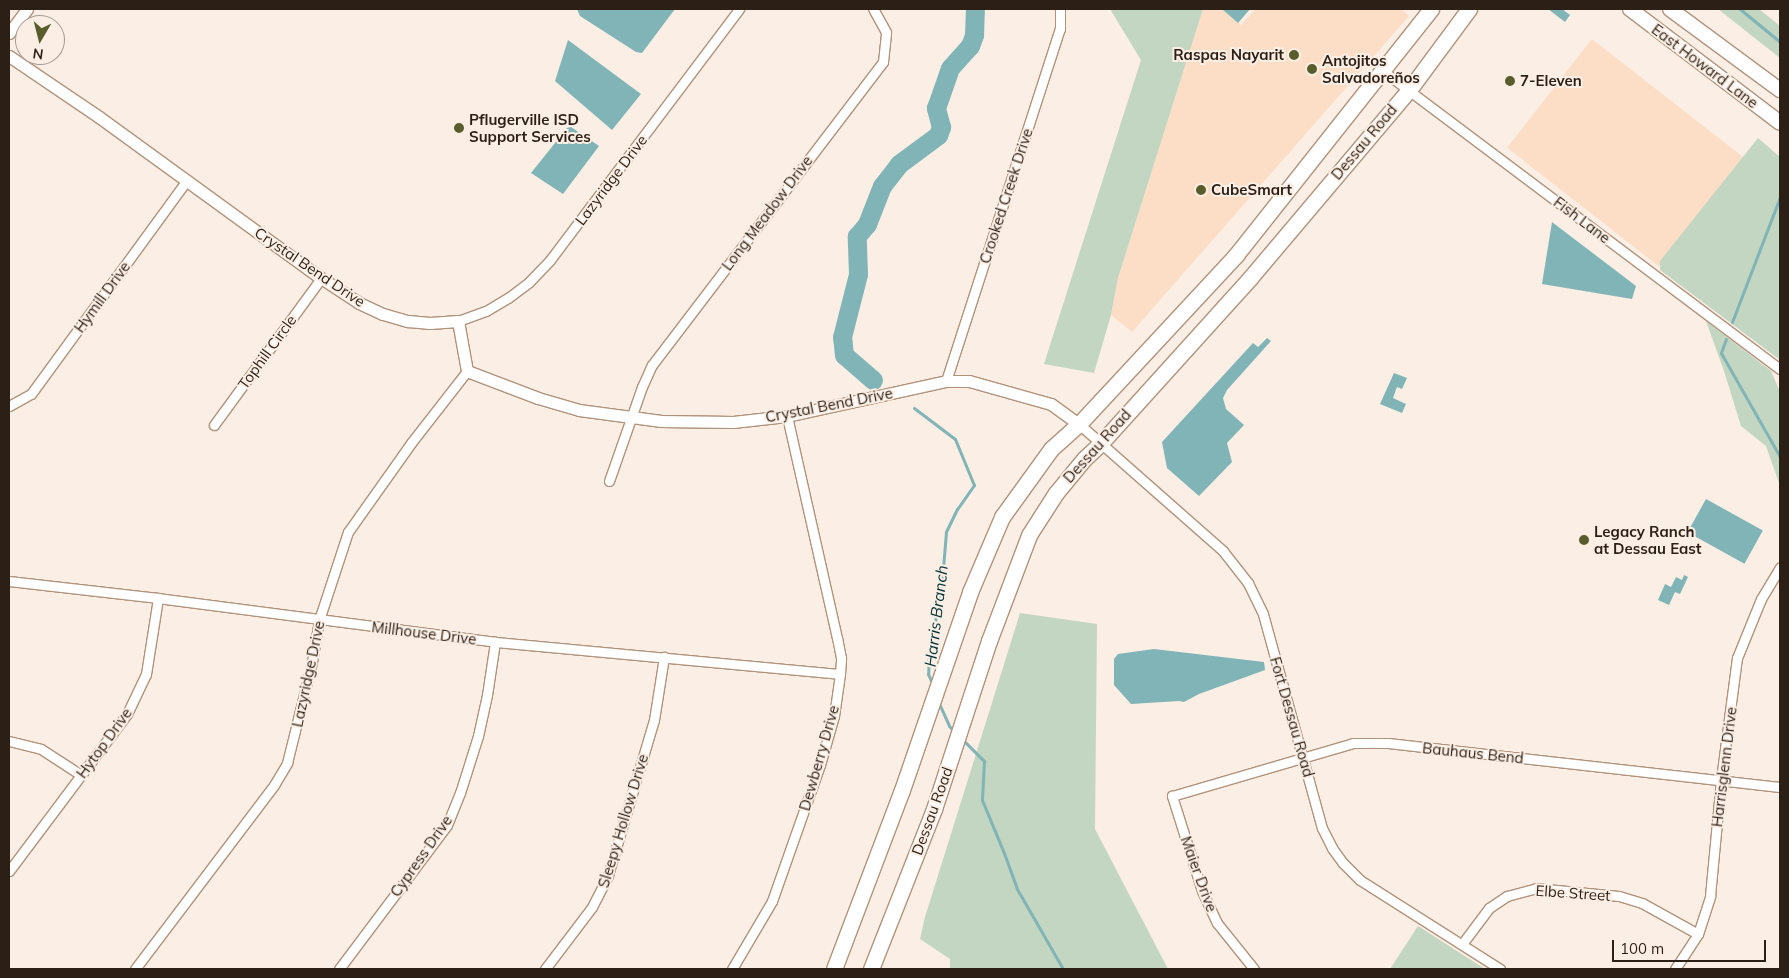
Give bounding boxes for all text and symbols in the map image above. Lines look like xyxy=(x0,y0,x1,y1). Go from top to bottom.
north arrow xyxy=(15,15,65,65)
street label: East Howard Lane xyxy=(1648,20,1762,112)
text: N xyxy=(32,44,45,64)
place label: Raspas Nayarit xyxy=(1173,46,1284,64)
marker: Raspas Nayarit xyxy=(1288,49,1300,61)
place label: Antojitos Salvadoreños xyxy=(1322,51,1420,86)
marker: Antojitos Salvadoreños xyxy=(1306,63,1318,75)
place label: 7-Eleven xyxy=(1520,72,1582,90)
marker: 7-Eleven xyxy=(1504,75,1516,87)
street label: Dessau Road xyxy=(1327,101,1401,183)
place label: Pflugerville ISD Support Services xyxy=(469,110,591,145)
marker: Pflugerville ISD Support Services xyxy=(453,122,465,134)
street label: Crooked Creek Drive xyxy=(976,126,1036,266)
street label: Lazyridge Drive xyxy=(571,131,651,229)
street label: Long Meadow Drive xyxy=(718,152,816,274)
place label: CubeSmart xyxy=(1211,181,1292,199)
marker: CubeSmart xyxy=(1195,184,1207,196)
street label: Fish Lane xyxy=(1550,193,1614,247)
street label: Crystal Bend Drive xyxy=(251,223,369,311)
street label: Hymill Drive xyxy=(70,258,134,336)
street label: Tophill Circle xyxy=(234,311,300,393)
street label: Crystal Bend Drive xyxy=(764,384,894,426)
street label: Dessau Road xyxy=(1059,406,1135,486)
place label: Legacy Ranch at Dessau East xyxy=(1594,522,1701,557)
marker: Legacy Ranch at Dessau East xyxy=(1578,534,1590,546)
water label: Harris Branch xyxy=(920,564,952,668)
street label: Millhouse Drive xyxy=(371,618,477,648)
street label: Lazyridge Drive xyxy=(288,619,328,729)
street label: Fort Dessau Road xyxy=(1266,655,1318,779)
street label: Dewberry Drive xyxy=(795,703,843,813)
street label: Hytop Drive xyxy=(72,704,136,782)
street label: Harrisglenn Drive xyxy=(1708,706,1740,828)
street label: Bauhaus Bend xyxy=(1421,739,1525,767)
street label: Sleepy Hollow Drive xyxy=(594,752,652,890)
street label: Dessau Road xyxy=(908,764,956,858)
street label: Cypress Drive xyxy=(386,812,456,900)
street label: Maier Drive xyxy=(1177,834,1221,914)
street label: Elbe Street xyxy=(1535,881,1611,905)
scale bar xyxy=(1614,930,1768,962)
text: 100 m xyxy=(1620,939,1664,958)

